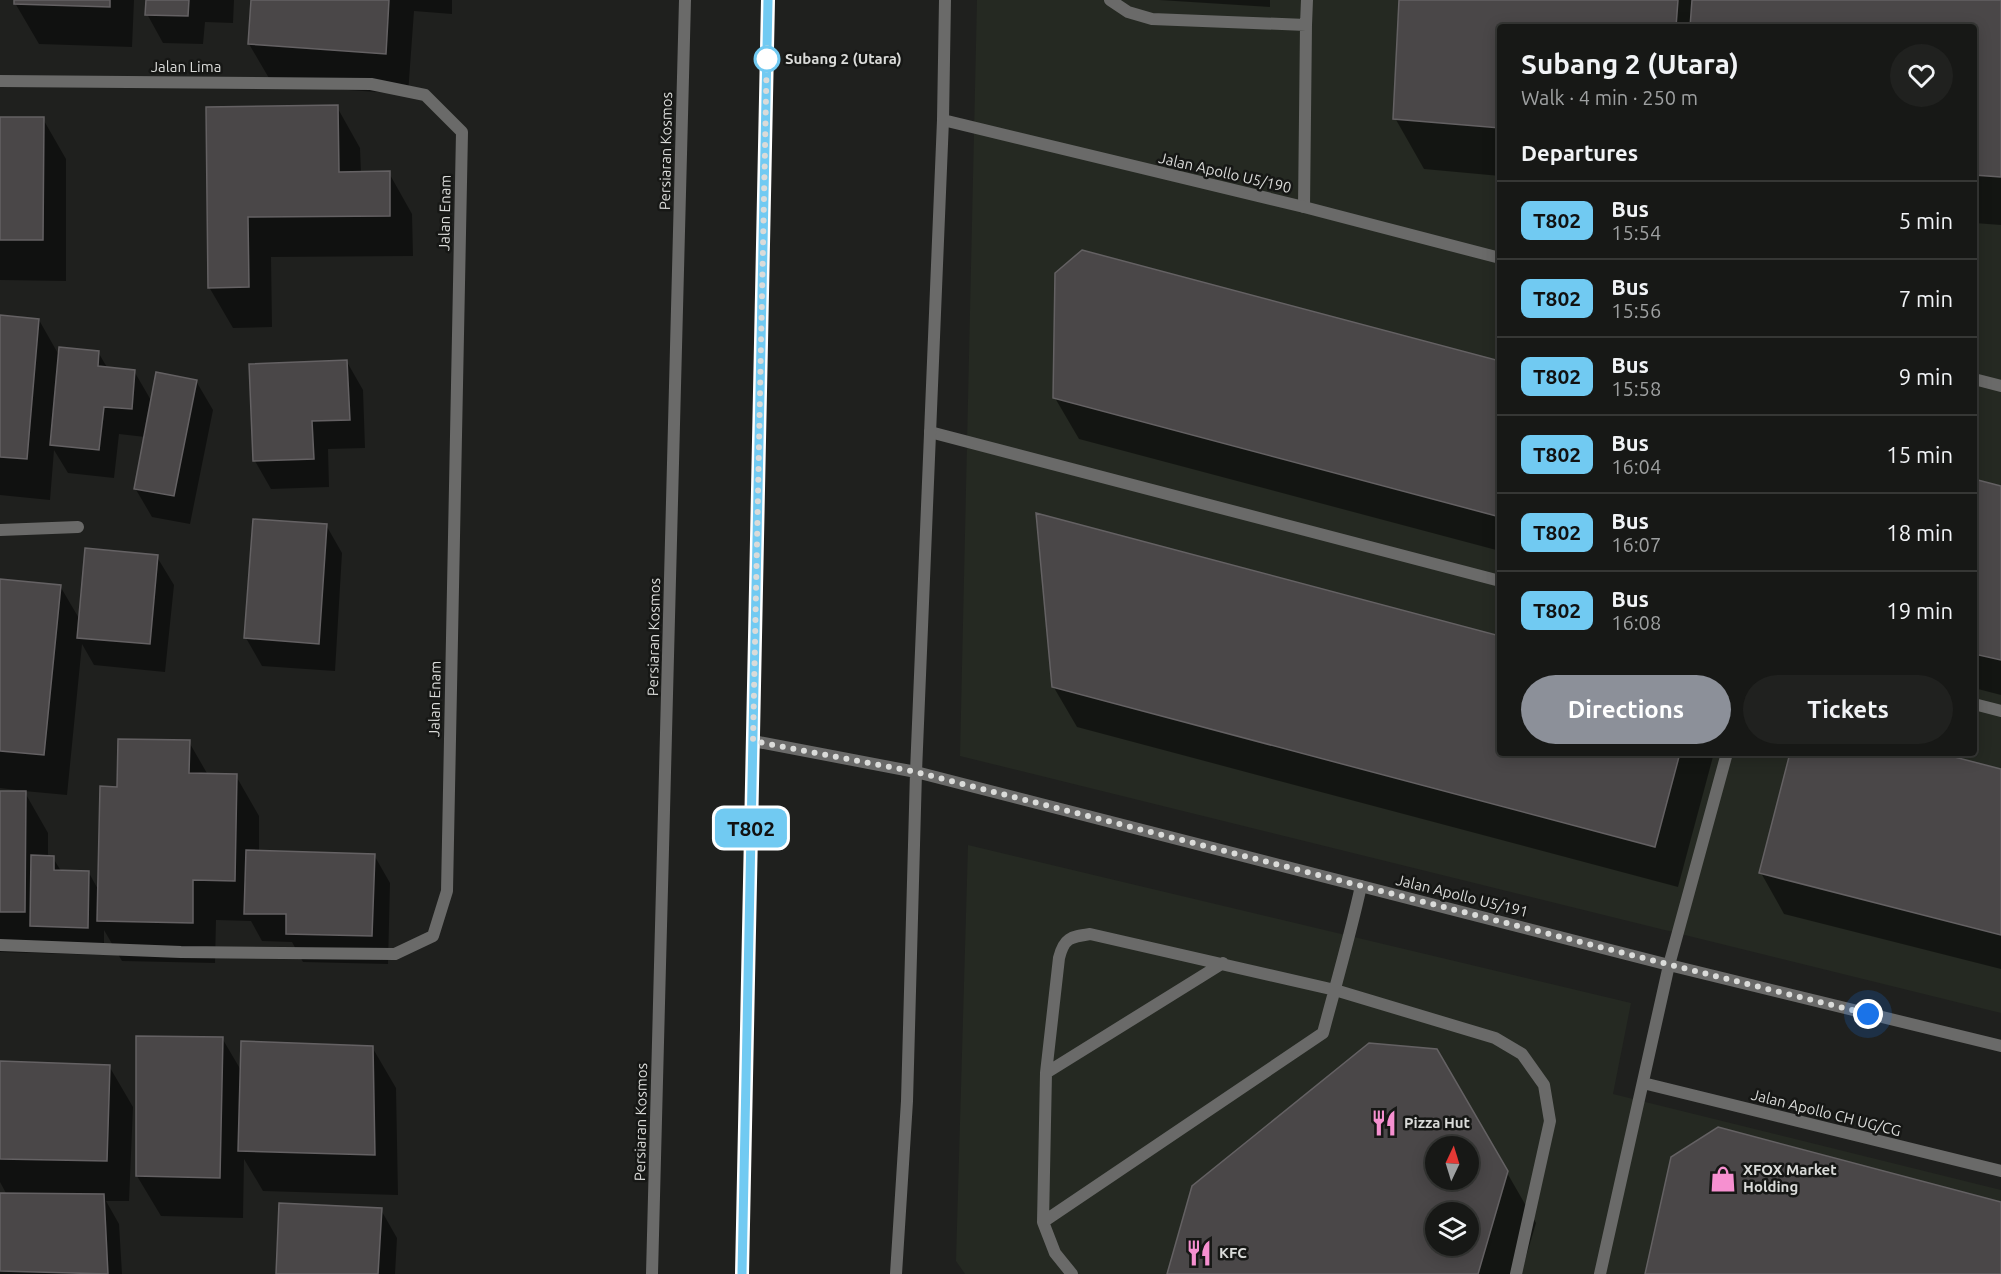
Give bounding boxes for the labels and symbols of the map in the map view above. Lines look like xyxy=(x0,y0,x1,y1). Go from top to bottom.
marker: Subang 2 (Utara) xyxy=(754,46,780,72)
place label: Subang 2 (Utara) xyxy=(785,50,902,67)
street label: Jalan Lima xyxy=(151,58,221,75)
street label: Persiaran Kosmos xyxy=(656,92,675,210)
street label: Jalan Apollo U5/190 xyxy=(1157,149,1293,196)
street label: Jalan Enam xyxy=(435,175,454,251)
street label: Persiaran Kosmos xyxy=(644,578,663,696)
street label: Jalan Enam xyxy=(425,661,444,737)
line badge: T802 xyxy=(709,808,793,848)
street label: Jalan Apollo U5/191 xyxy=(1394,871,1530,920)
your location xyxy=(1853,999,1883,1029)
street label: Persiaran Kosmos xyxy=(631,1063,650,1181)
street label: Jalan Apollo CH UG/CG xyxy=(1750,1086,1903,1139)
restaurant icon: Pizza Hut xyxy=(1369,1108,1399,1138)
place label: Pizza Hut xyxy=(1404,1114,1471,1131)
north arrow xyxy=(1425,1136,1479,1190)
place label: XFOX Market Holding xyxy=(1743,1161,1837,1195)
shop icon: XFOX Market Holding xyxy=(1708,1164,1738,1194)
restaurant icon: KFC xyxy=(1184,1238,1214,1268)
place label: KFC xyxy=(1219,1244,1247,1261)

